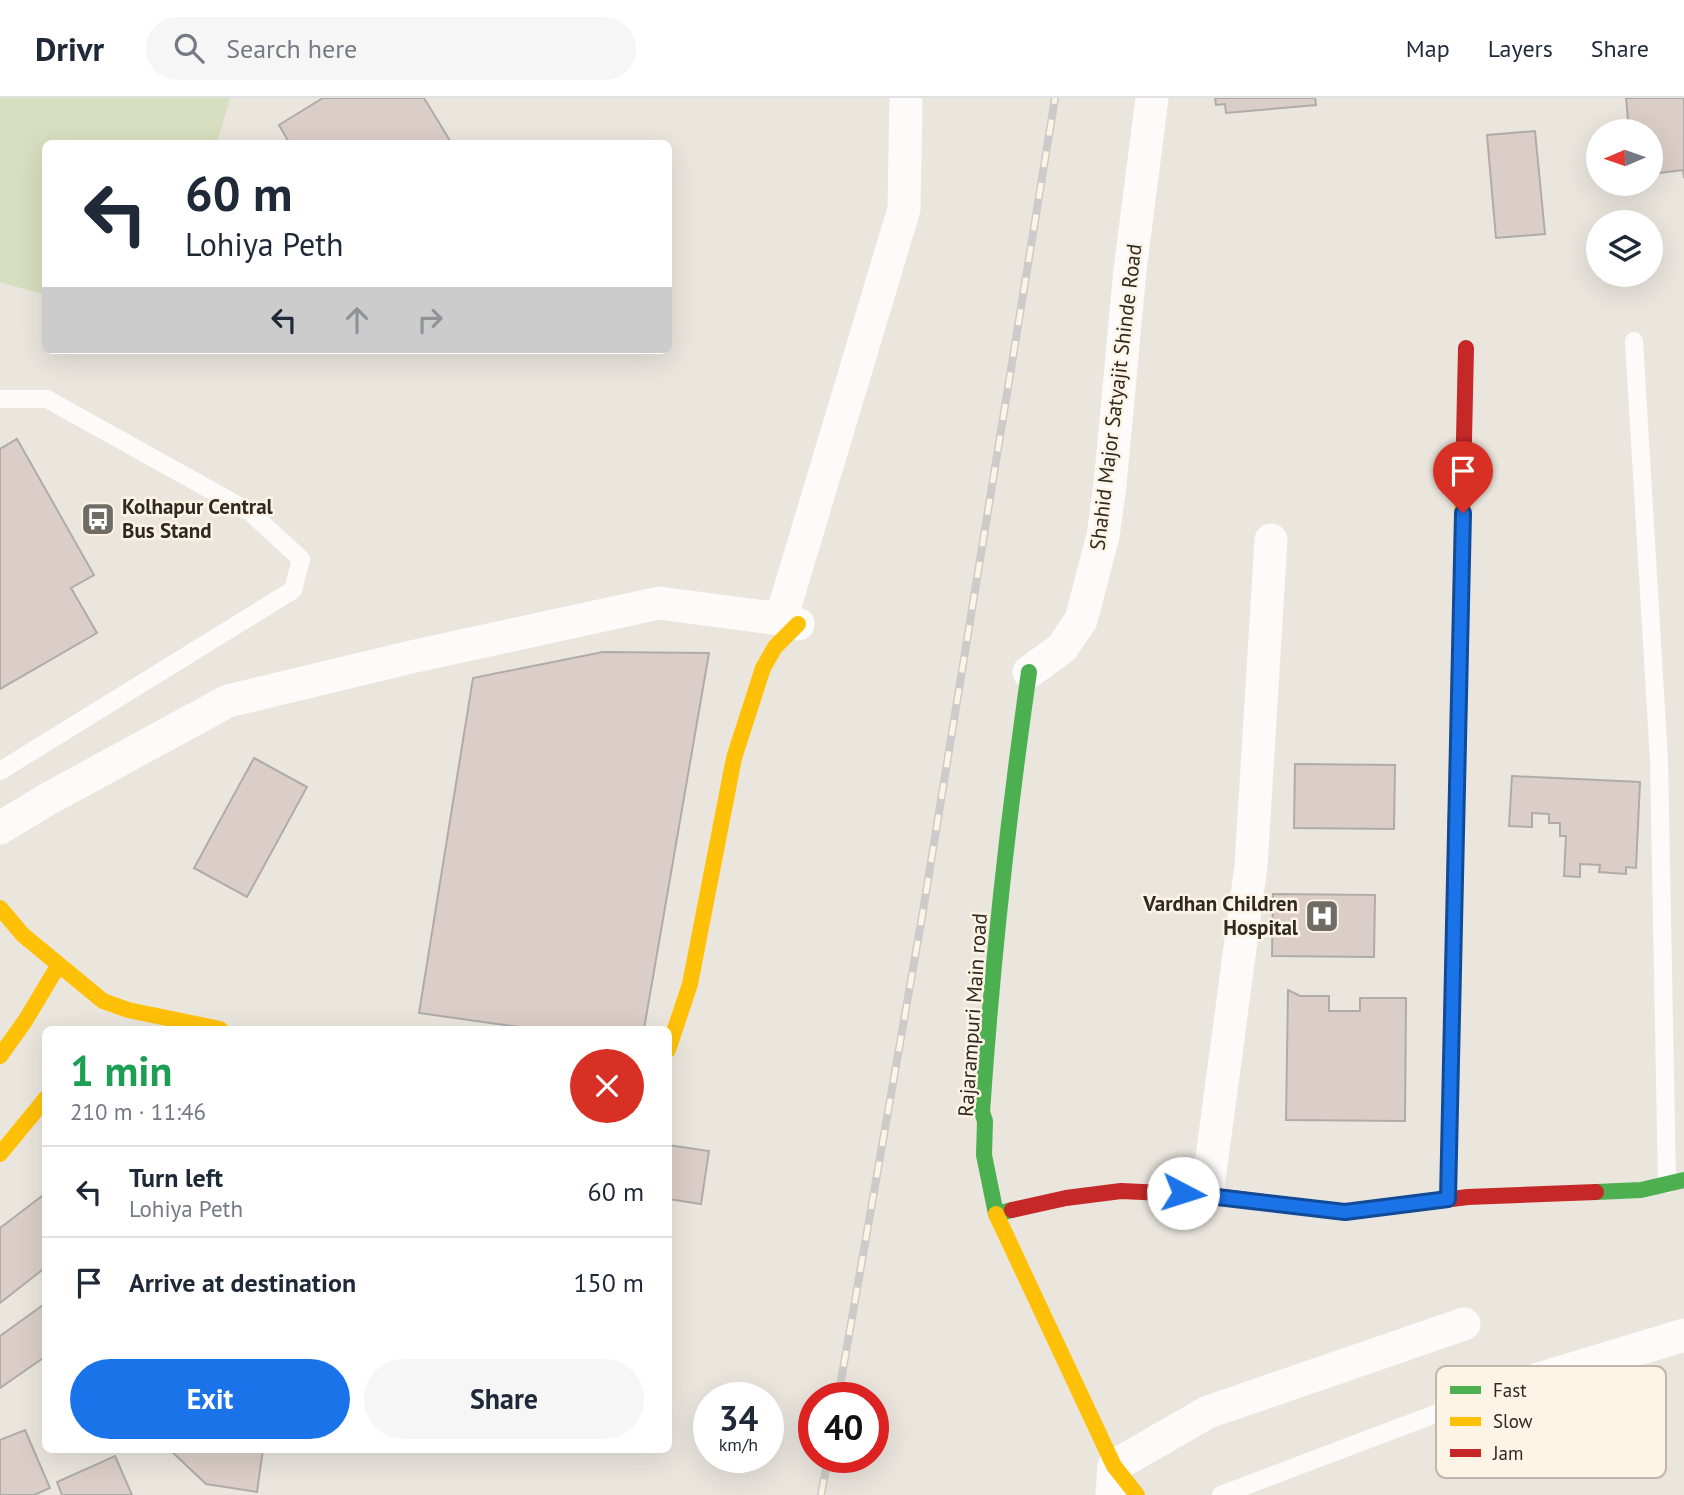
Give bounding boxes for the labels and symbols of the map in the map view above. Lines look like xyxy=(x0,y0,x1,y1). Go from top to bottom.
north arrow xyxy=(1586,119,1662,196)
street label: Shahid Major Satyajit Shinde Road xyxy=(1083,242,1148,552)
pin xyxy=(1433,441,1493,513)
place label: Kolhapur Central Bus Stand xyxy=(122,493,274,544)
bus stop icon: Kolhapur Central Bus Stand xyxy=(79,500,117,538)
place label: Vardhan Children Hospital xyxy=(1142,890,1299,941)
hospital icon: Vardhan Children Hospital xyxy=(1303,897,1341,935)
street label: Rajarampuri Main road xyxy=(952,912,993,1118)
position arrow xyxy=(1146,1156,1220,1230)
legend xyxy=(1436,1366,1666,1478)
text: Fast xyxy=(1493,1378,1527,1402)
speed limit sign: 40 xyxy=(798,1382,889,1473)
text: Slow xyxy=(1493,1409,1533,1433)
text: Jam xyxy=(1492,1441,1523,1465)

